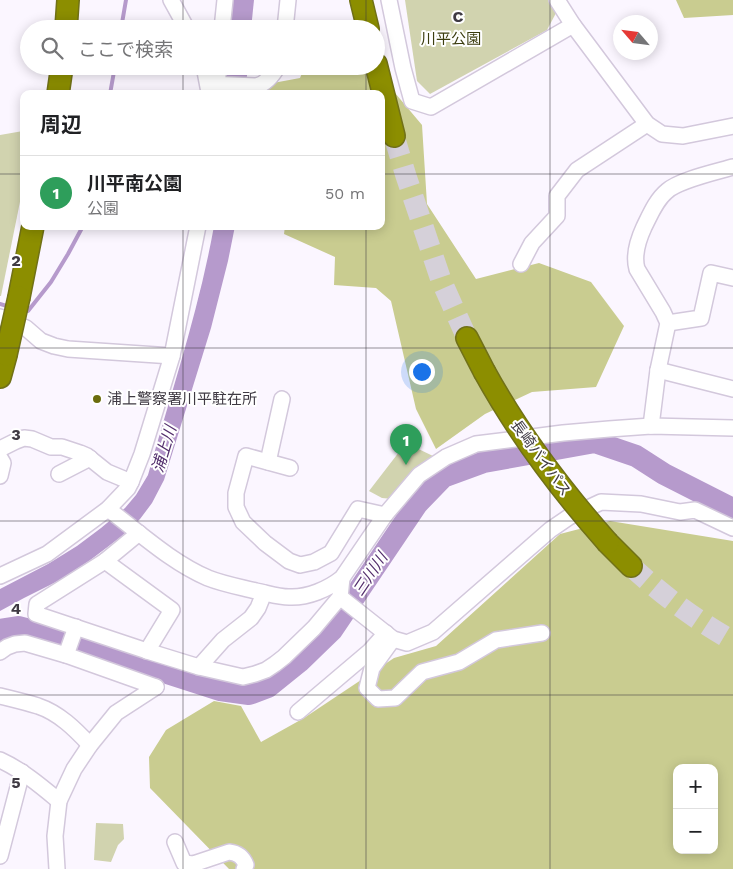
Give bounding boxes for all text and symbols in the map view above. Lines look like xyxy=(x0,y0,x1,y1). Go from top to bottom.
text: C xyxy=(453,7,464,26)
north arrow xyxy=(613,15,658,60)
search box xyxy=(20,20,385,75)
park label: 川平公園 xyxy=(421,30,481,48)
icon: search xyxy=(38,34,66,62)
text: ここで検索 xyxy=(78,38,173,61)
text: 周辺 xyxy=(40,112,82,137)
text: 川平南公園 xyxy=(87,172,182,195)
text: 1 xyxy=(53,184,59,203)
text: 50 m xyxy=(325,184,365,203)
text: 公園 xyxy=(87,199,119,218)
text: 2 xyxy=(11,251,21,270)
your location xyxy=(409,359,435,385)
place label: 浦上警察署川平駐在所 xyxy=(107,390,257,408)
marker: 浦上警察署川平駐在所 xyxy=(91,393,103,405)
street label: 長崎バイパス xyxy=(507,416,575,500)
water label: 浦上川 xyxy=(148,421,181,475)
pin: 1 xyxy=(390,424,422,465)
text: 3 xyxy=(11,425,21,444)
water label: 三川川 xyxy=(349,547,392,599)
text: 4 xyxy=(11,599,21,618)
map controls xyxy=(673,764,718,854)
button: + xyxy=(673,764,718,809)
text: 5 xyxy=(11,773,21,792)
button: − xyxy=(673,809,718,854)

